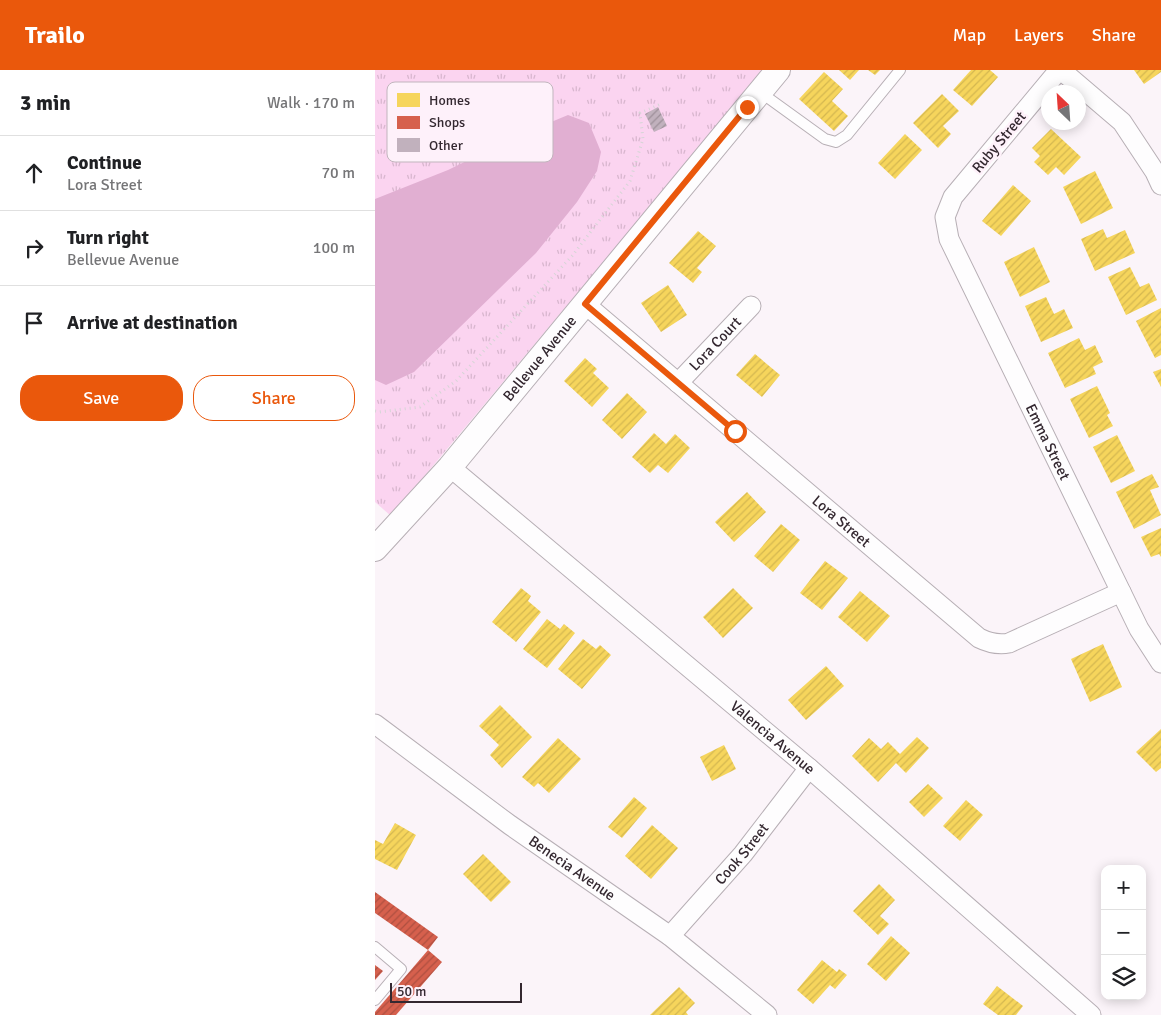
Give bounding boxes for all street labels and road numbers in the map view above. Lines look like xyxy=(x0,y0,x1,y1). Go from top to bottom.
street label: Ruby Street xyxy=(968,108,1030,176)
street label: Bellevue Avenue xyxy=(499,312,580,405)
street label: Lora Court xyxy=(685,313,745,375)
street label: Emma Street xyxy=(1022,401,1074,483)
street label: Lora Street xyxy=(809,492,874,551)
street label: Valencia Avenue xyxy=(727,697,819,778)
street label: Cook Street xyxy=(711,820,772,888)
street label: Benecia Avenue xyxy=(525,832,619,904)

